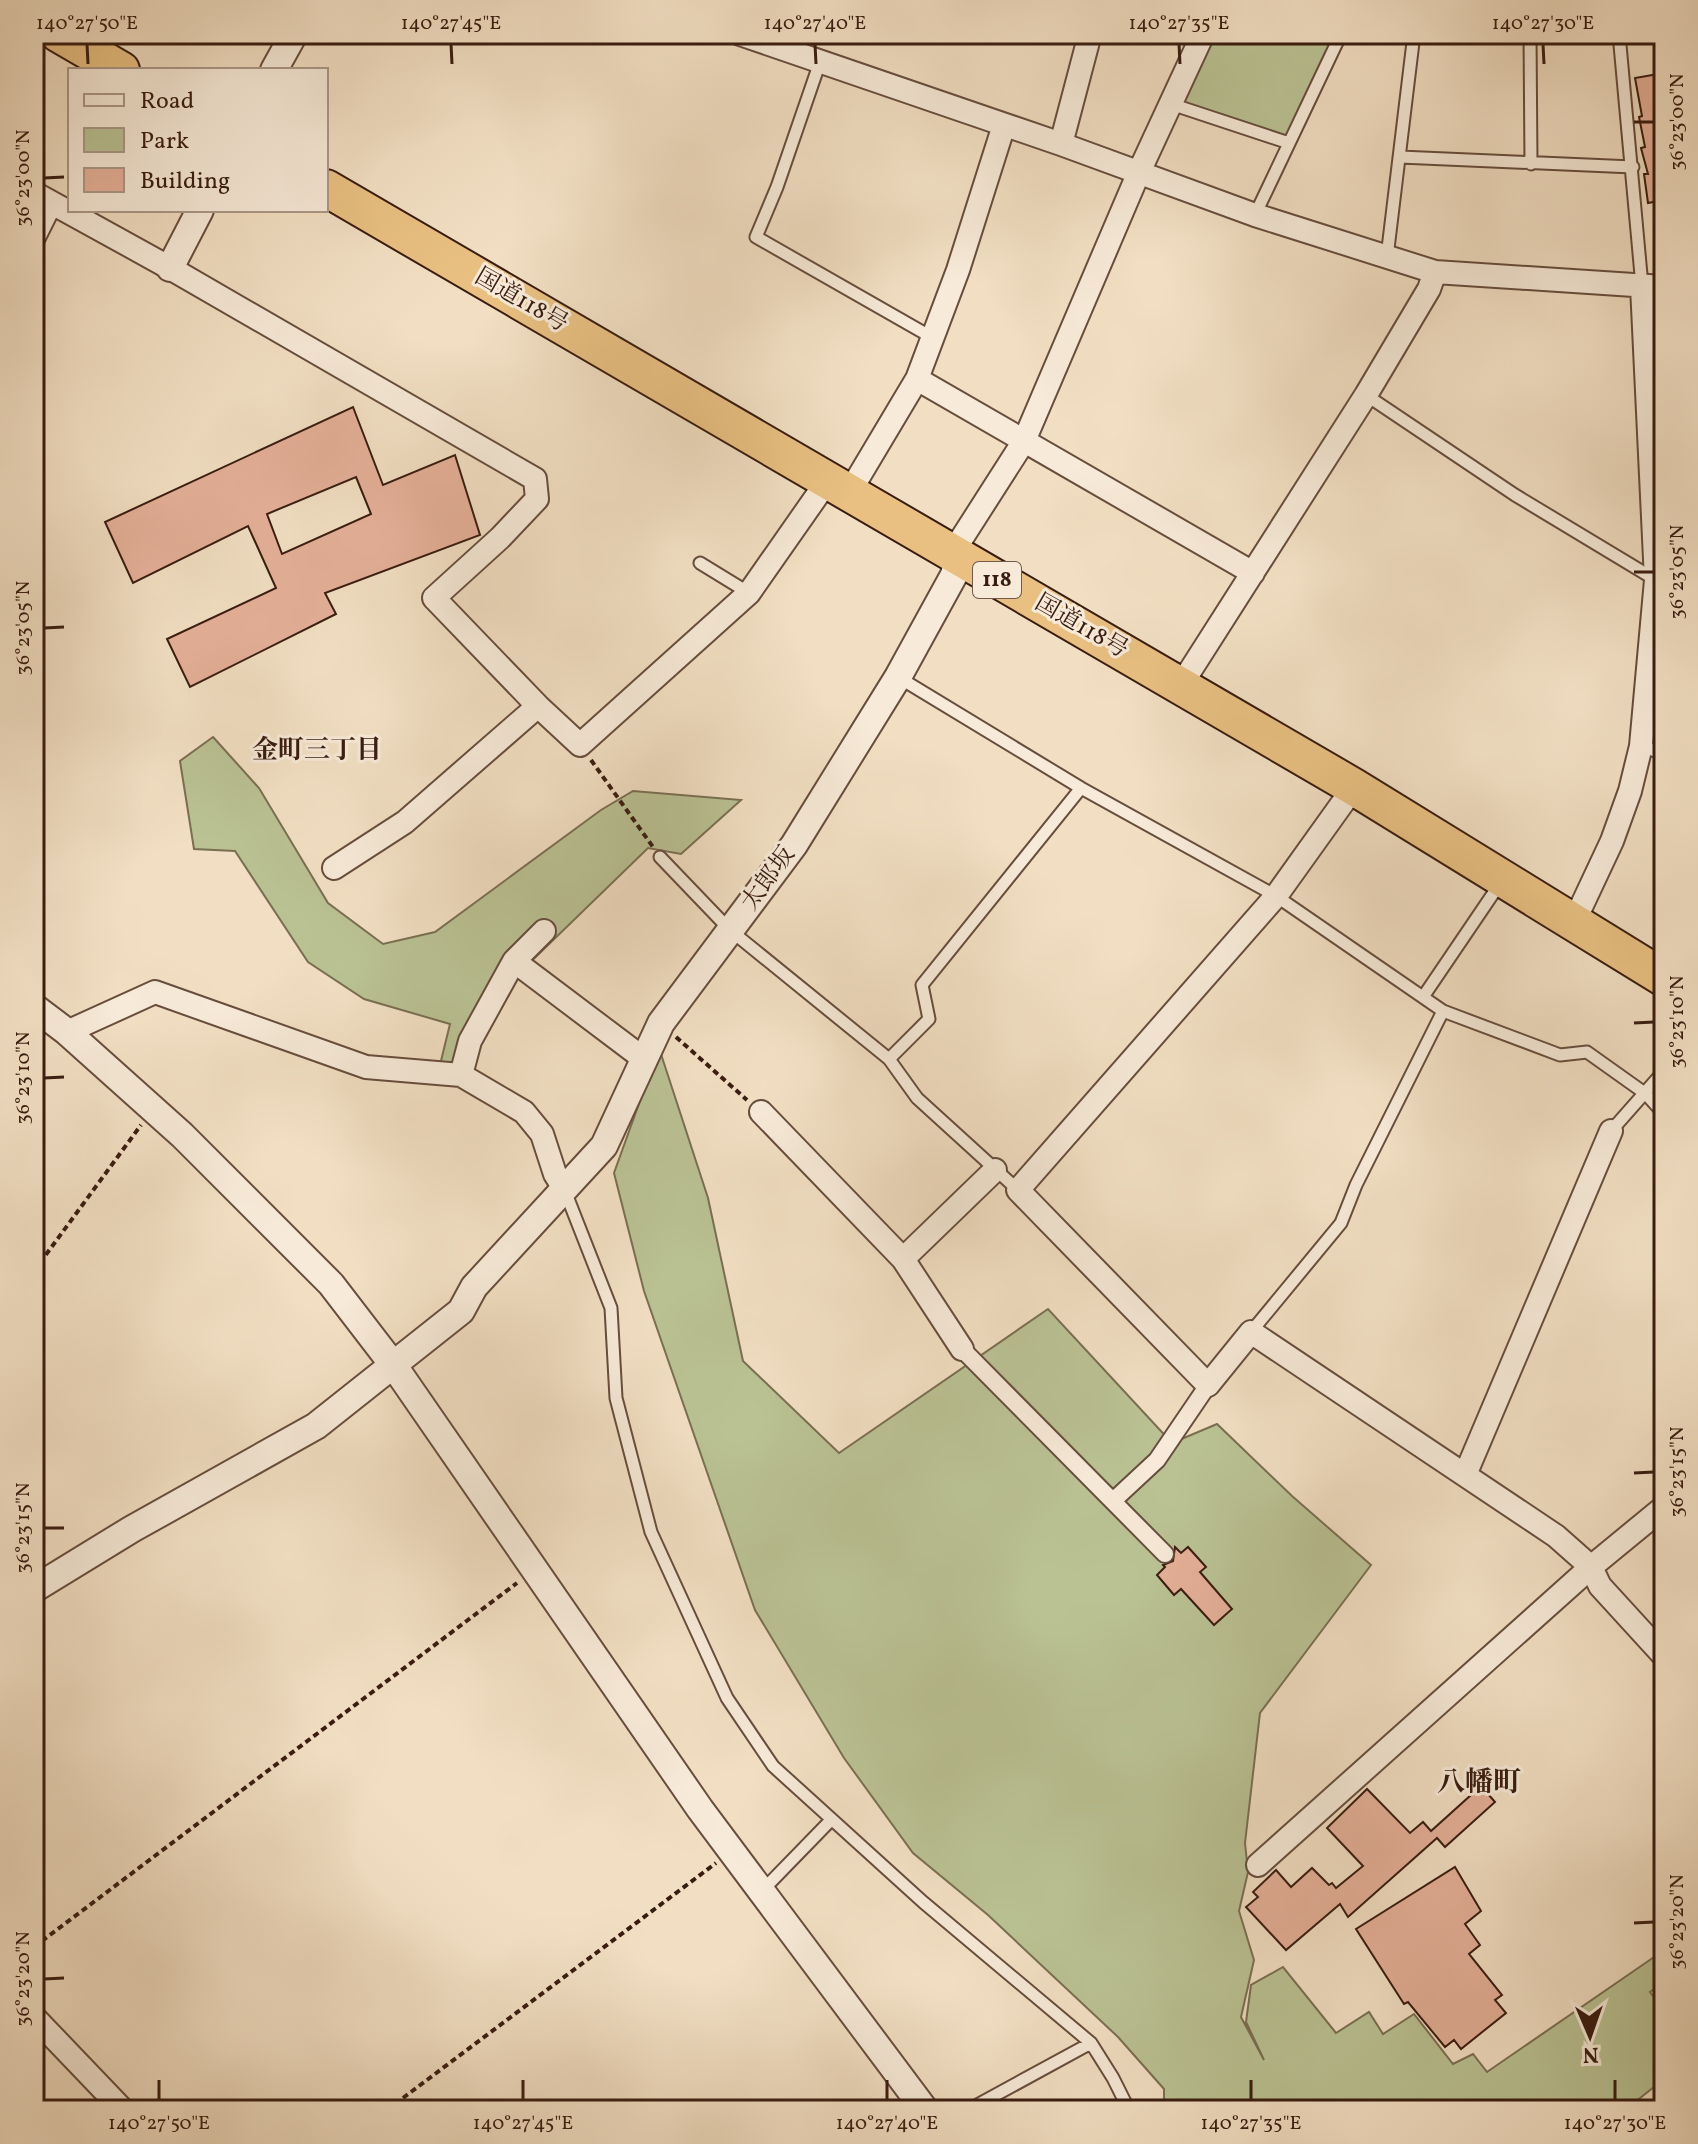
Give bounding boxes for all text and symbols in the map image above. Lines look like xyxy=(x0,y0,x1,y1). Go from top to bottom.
text: 140°27'50"E xyxy=(36,10,138,38)
text: 140°27'45"E xyxy=(401,10,501,38)
text: 140°27'40"E xyxy=(764,10,866,38)
text: 140°27'35"E xyxy=(1129,10,1229,38)
text: 140°27'30"E xyxy=(1492,10,1594,38)
legend xyxy=(68,68,328,212)
text: 36°23'00"N xyxy=(1664,73,1692,171)
text: Road xyxy=(140,85,194,119)
text: Park xyxy=(140,125,189,159)
text: 36°23'00"N xyxy=(10,129,38,227)
text: Building xyxy=(140,165,230,199)
street label: 国道118号 xyxy=(468,261,574,341)
text: 36°23'05"N xyxy=(1664,524,1692,619)
road number: 118 xyxy=(973,562,1021,598)
text: 36°23'05"N xyxy=(10,580,38,675)
street label: 国道118号 xyxy=(1028,587,1134,667)
district label: 金町三丁目 xyxy=(252,733,382,769)
street label: 太郎坂 xyxy=(734,840,804,918)
text: 36°23'10"N xyxy=(1664,975,1692,1069)
text: 36°23'10"N xyxy=(10,1031,38,1125)
text: 36°23'15"N xyxy=(1664,1426,1692,1518)
text: 36°23'15"N xyxy=(10,1482,38,1574)
district label: 八幡町 xyxy=(1437,1764,1521,1803)
text: 36°23'20"N xyxy=(1664,1874,1692,1970)
text: 36°23'20"N xyxy=(10,1931,38,2027)
north arrow xyxy=(1550,1996,1630,2076)
text: N xyxy=(1582,2038,1599,2069)
text: 140°27'50"E xyxy=(108,2110,210,2138)
text: 140°27'45"E xyxy=(473,2110,573,2138)
text: 140°27'40"E xyxy=(836,2110,938,2138)
text: 140°27'35"E xyxy=(1201,2110,1301,2138)
text: 140°27'30"E xyxy=(1564,2110,1666,2138)

